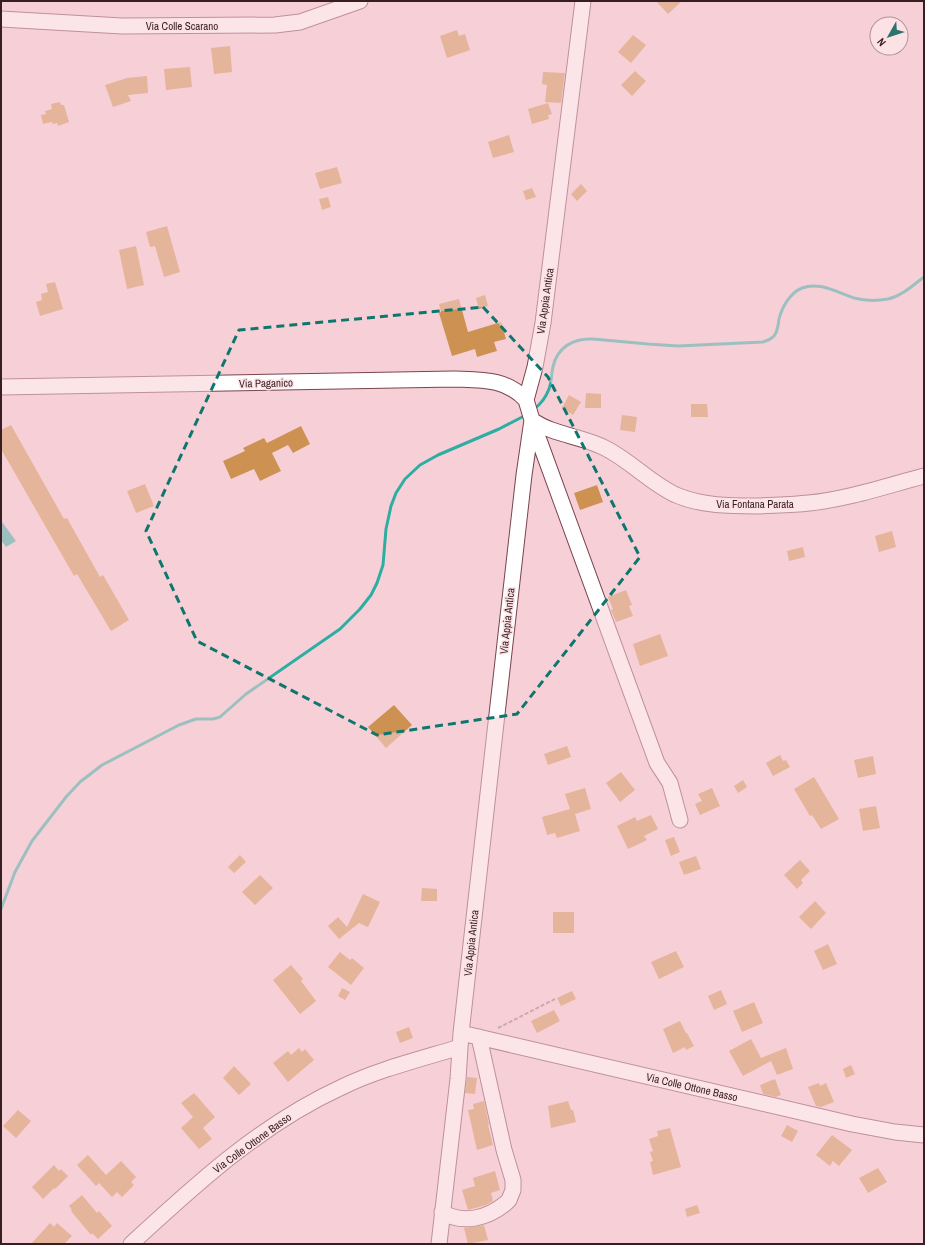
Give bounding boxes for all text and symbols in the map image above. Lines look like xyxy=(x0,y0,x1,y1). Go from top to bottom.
north arrow xyxy=(869,16,909,56)
street label: Via Colle Scarano xyxy=(146,19,218,33)
text: N xyxy=(874,35,889,49)
street label: Via Appia Antica xyxy=(533,267,557,335)
street label: Via Paganico xyxy=(239,376,293,390)
street label: Via Fontana Parata xyxy=(716,497,794,511)
street label: Via Appia Antica xyxy=(497,587,517,655)
street label: Via Appia Antica xyxy=(461,909,481,977)
street label: Via Colle Ottone Basso xyxy=(645,1070,739,1104)
street label: Via Colle Ottone Basso xyxy=(210,1110,294,1176)

